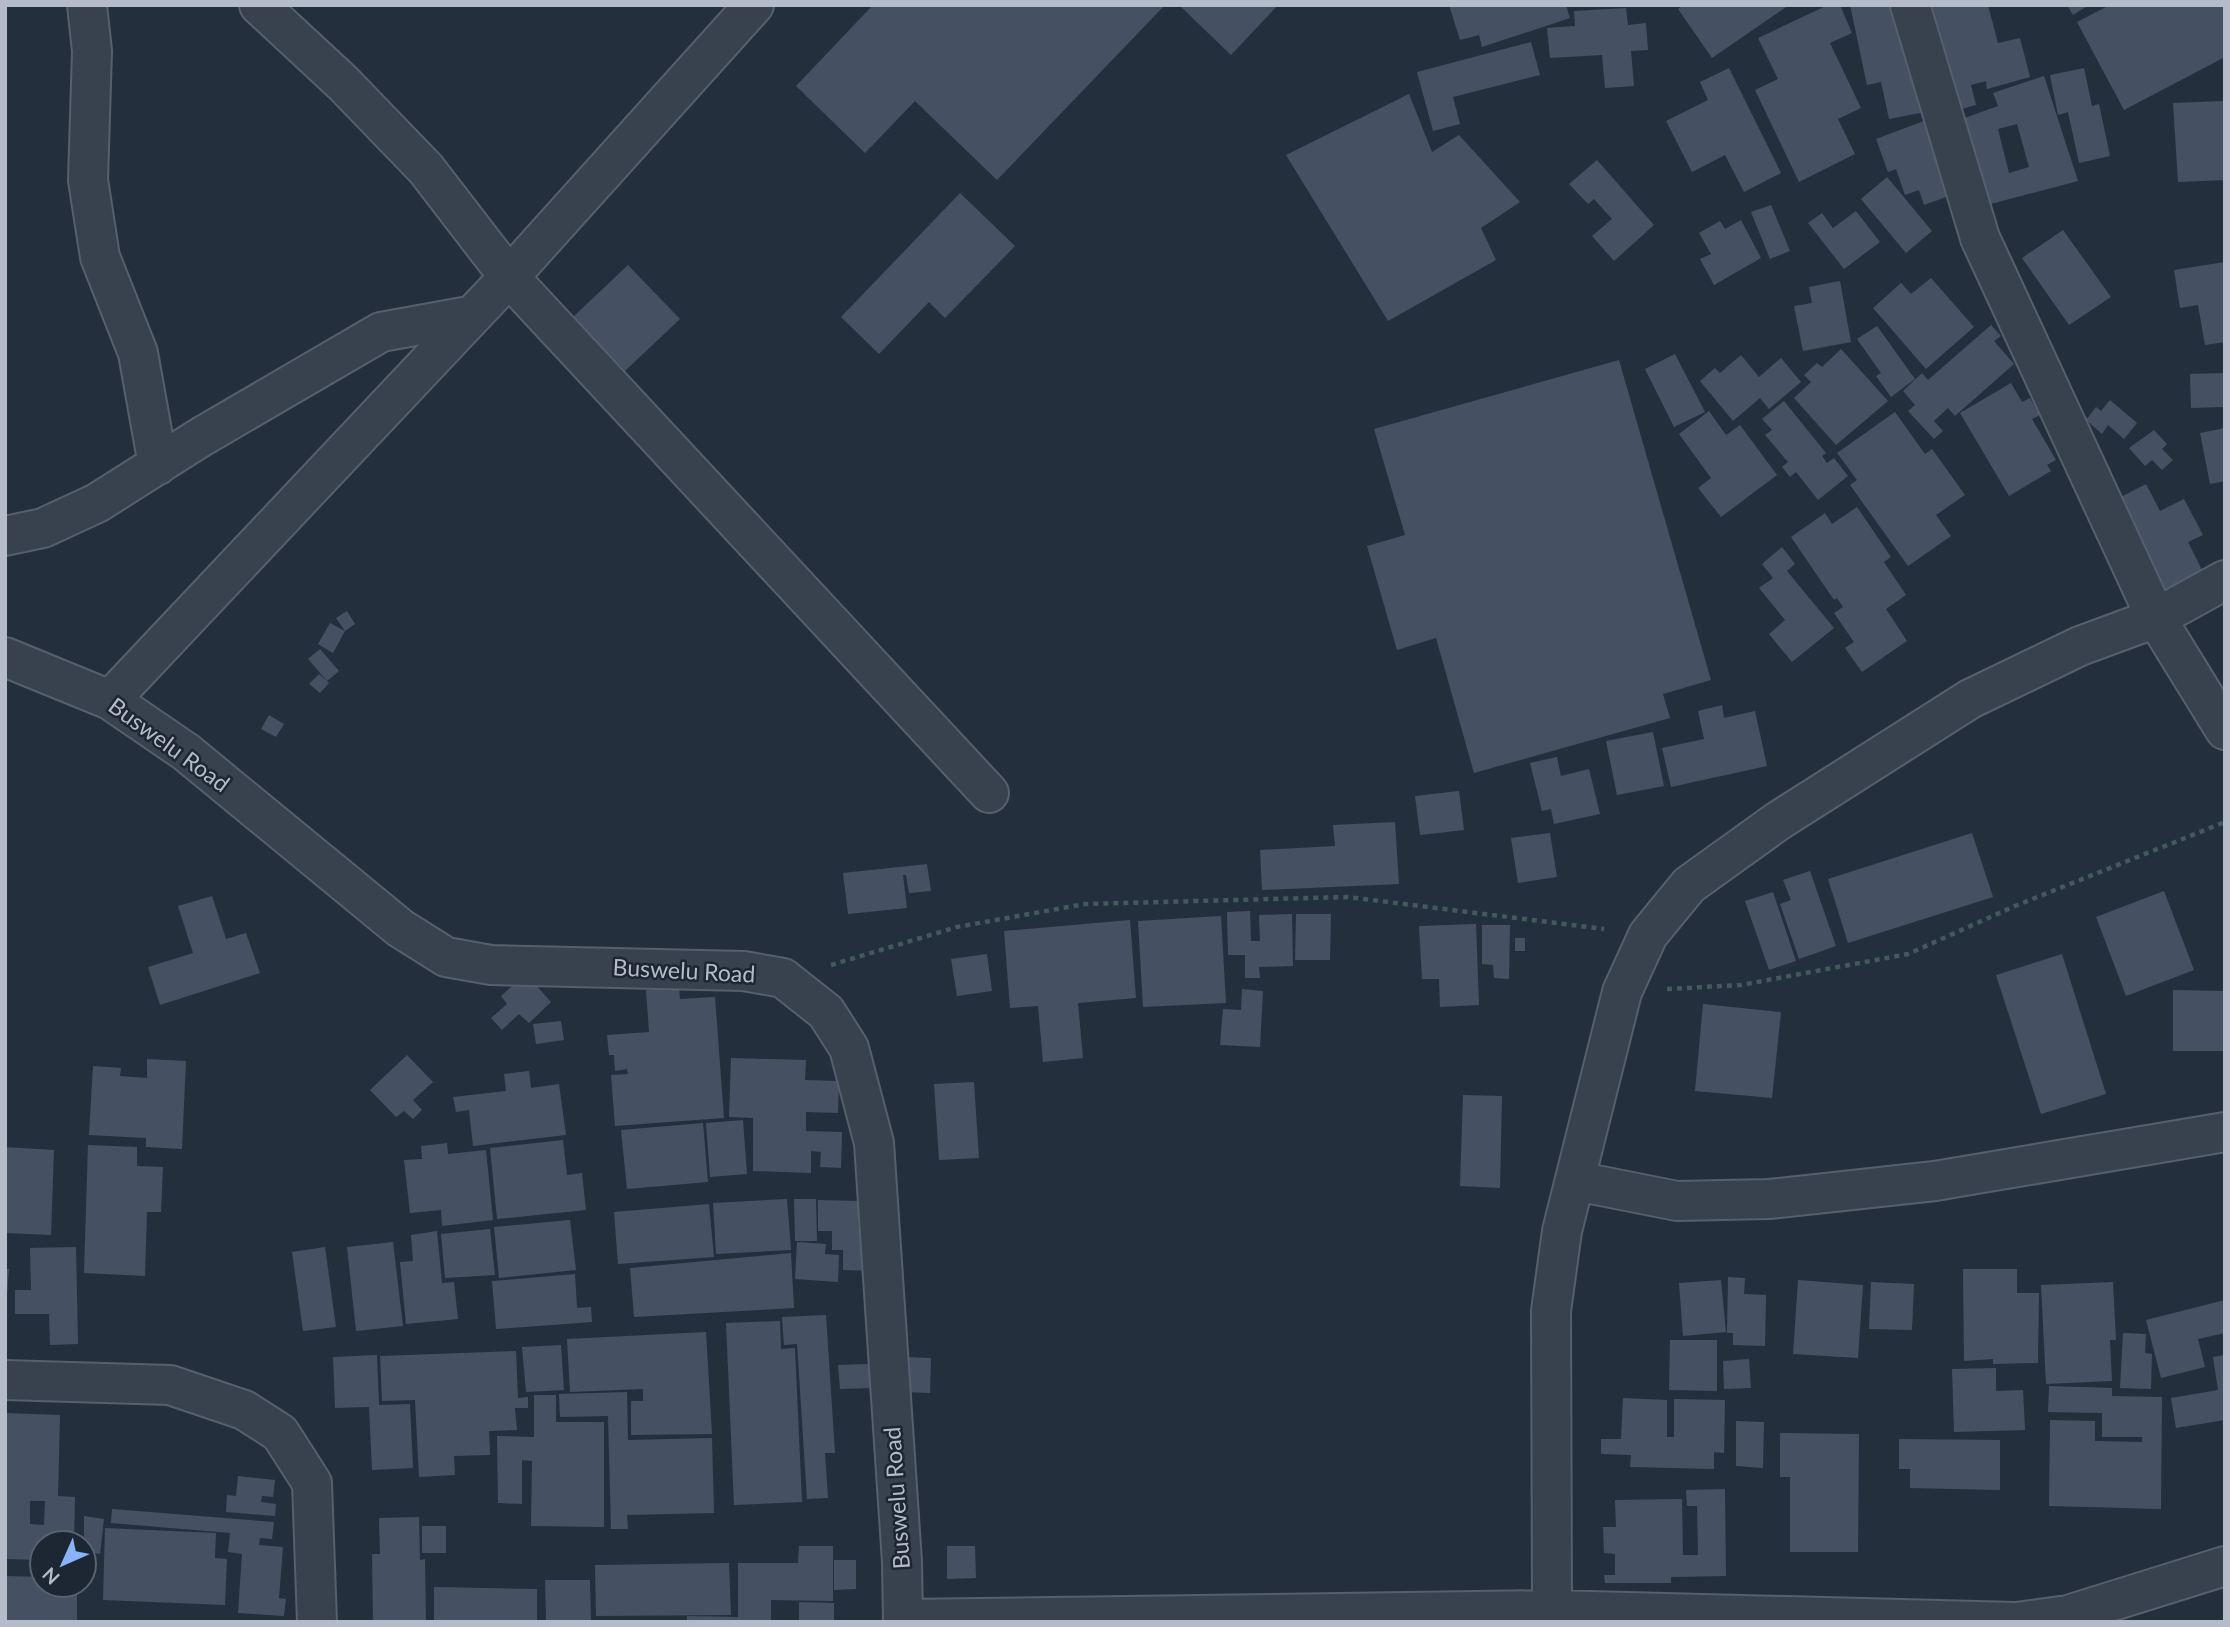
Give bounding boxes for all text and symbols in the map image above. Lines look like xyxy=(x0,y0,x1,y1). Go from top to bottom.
street label: Buswelu Road xyxy=(104,691,236,797)
street label: Buswelu Road xyxy=(612,952,756,988)
street label: Buswelu Road xyxy=(877,1426,915,1570)
north arrow xyxy=(28,1529,98,1599)
text: N xyxy=(37,1563,64,1590)

